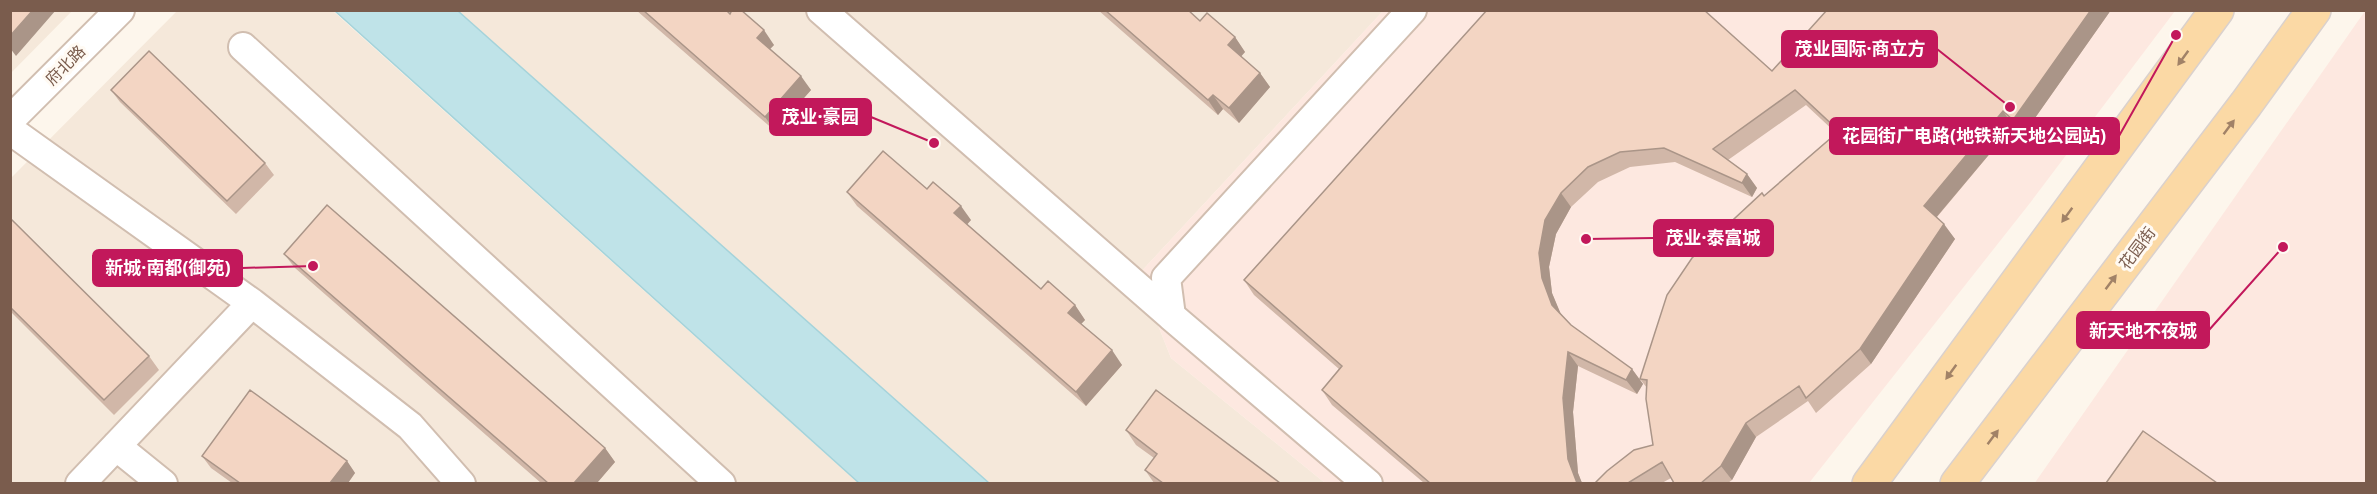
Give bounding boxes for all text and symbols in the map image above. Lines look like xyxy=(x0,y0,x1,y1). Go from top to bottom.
callout: 茂业国际·商立方 xyxy=(1782,31,1937,67)
text: 茂业国际·商立方 xyxy=(1794,36,1926,60)
street label: 府北路 xyxy=(40,40,90,90)
one-way arrow xyxy=(2177,50,2189,65)
callout: 茂业·豪园 xyxy=(770,99,871,135)
text: 茂业·豪园 xyxy=(781,104,859,128)
callout: 花园街广电路(地铁新天地公园站) xyxy=(1830,118,2119,154)
one-way arrow xyxy=(2223,119,2235,135)
text: 花园街广电路(地铁新天地公园站) xyxy=(1842,123,2106,147)
one-way arrow xyxy=(2061,206,2073,222)
callout: 茂业·泰富城 xyxy=(1654,220,1773,256)
street label: 花园街 xyxy=(2114,222,2160,274)
text: 茂业·泰富城 xyxy=(1665,225,1761,249)
callout: 新城·南都(御苑) xyxy=(93,250,242,286)
text: 新城·南都(御苑) xyxy=(105,255,231,279)
one-way arrow xyxy=(2105,274,2117,290)
callout: 新天地不夜城 xyxy=(2077,312,2209,348)
text: 新天地不夜城 xyxy=(2089,318,2197,342)
one-way arrow xyxy=(1946,364,1958,379)
one-way arrow xyxy=(1987,429,1999,445)

